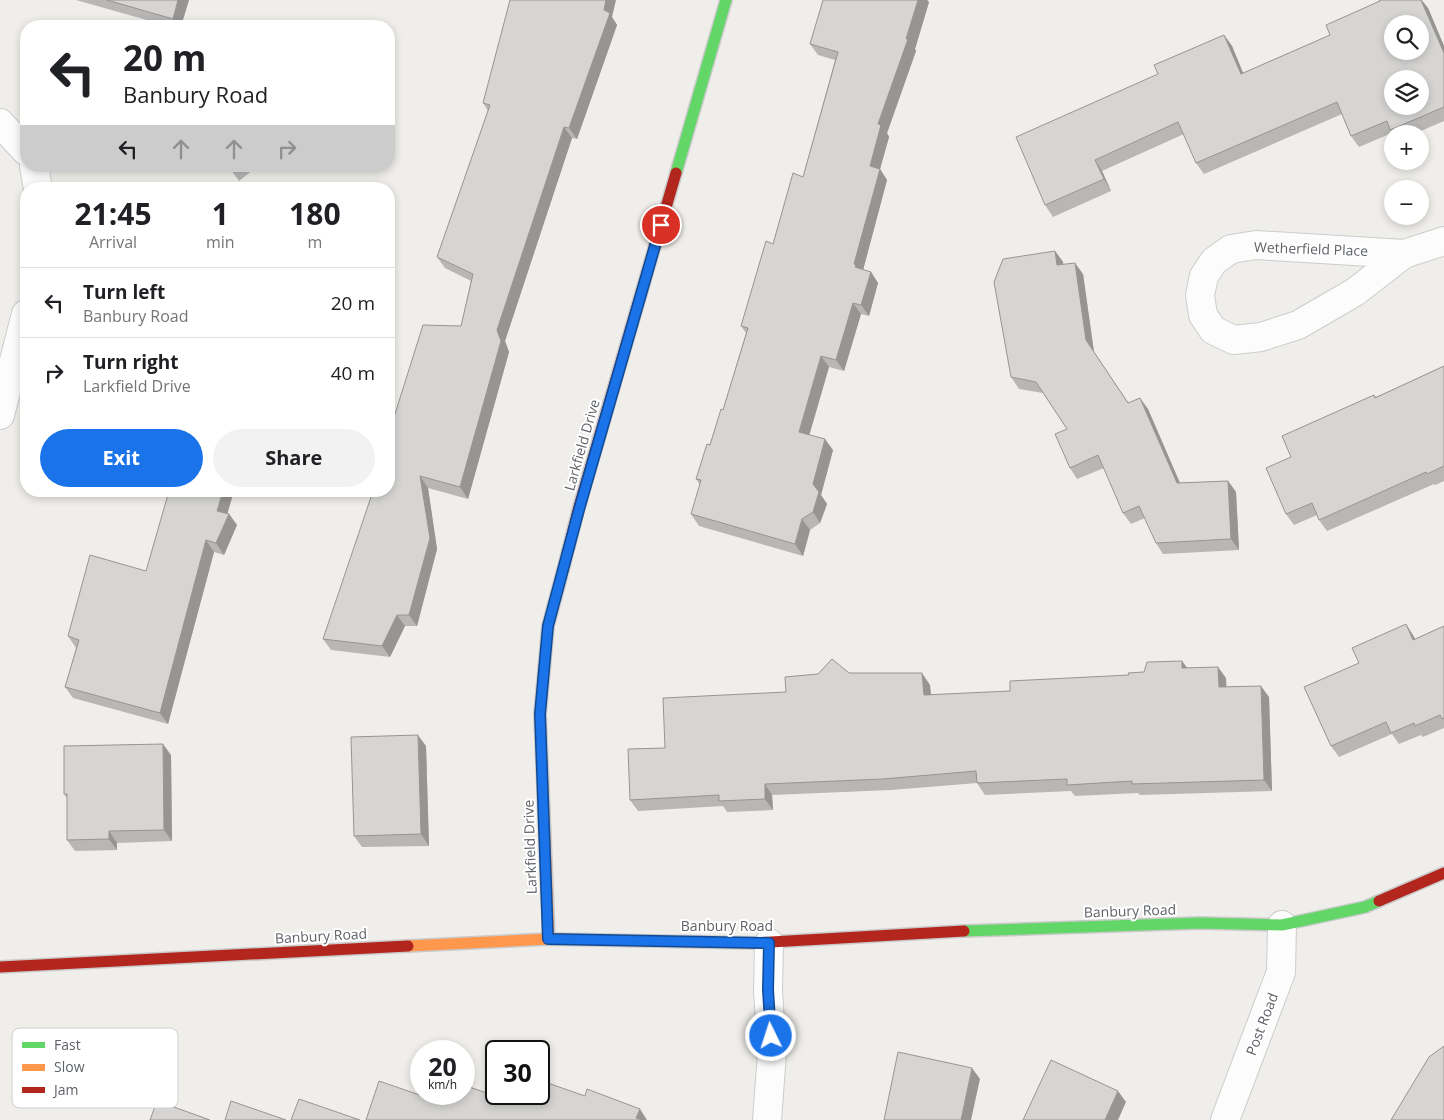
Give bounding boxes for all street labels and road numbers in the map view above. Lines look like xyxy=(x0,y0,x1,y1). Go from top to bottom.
street label: Wetherfield Place xyxy=(1254,237,1368,260)
street label: Larkfield Drive xyxy=(559,397,604,493)
street label: Larkfield Drive xyxy=(518,799,541,894)
street label: Banbury Road xyxy=(1084,899,1176,922)
street label: Banbury Road xyxy=(681,916,773,935)
street label: Banbury Road xyxy=(274,924,368,947)
street label: Post Road xyxy=(1241,990,1282,1058)

